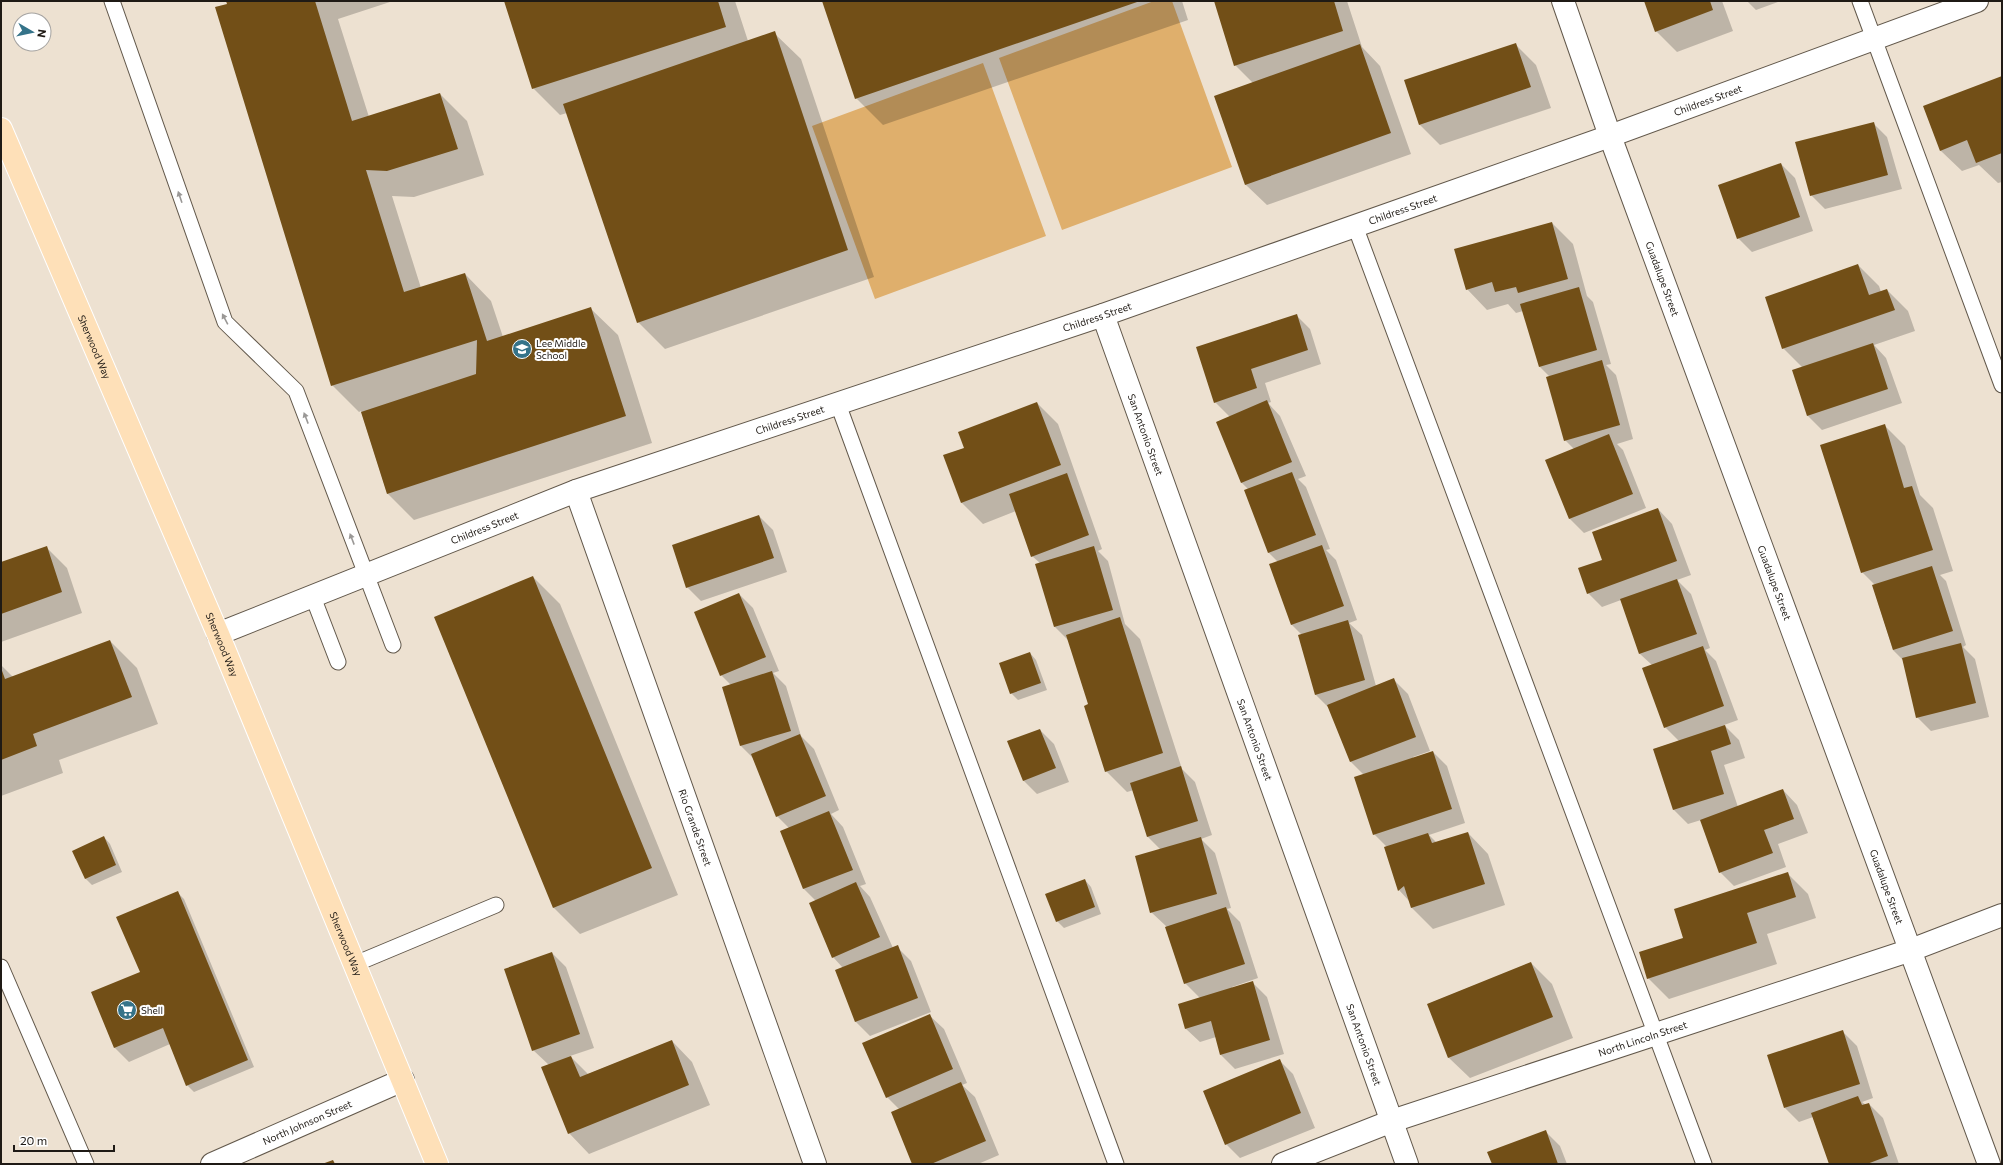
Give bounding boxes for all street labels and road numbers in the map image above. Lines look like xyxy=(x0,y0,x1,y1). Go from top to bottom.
street label: Childress Street xyxy=(1672,82,1744,118)
street label: Childress Street xyxy=(1367,192,1439,227)
street label: Guadalupe Street xyxy=(1643,240,1682,318)
street label: Childress Street xyxy=(1061,299,1133,334)
street label: Sherwood Way xyxy=(76,313,114,381)
street label: San Antonio Street xyxy=(1126,392,1166,477)
street label: Childress Street xyxy=(754,402,826,437)
street label: Childress Street xyxy=(449,509,520,546)
street label: Guadalupe Street xyxy=(1755,544,1794,622)
street label: Sherwood Way xyxy=(203,611,241,678)
street label: San Antonio Street xyxy=(1235,697,1275,782)
street label: Rio Grande Street xyxy=(676,787,715,867)
street label: Guadalupe Street xyxy=(1868,848,1906,926)
street label: Sherwood Way xyxy=(327,910,365,978)
street label: San Antonio Street xyxy=(1344,1002,1384,1087)
street label: North Lincoln Street xyxy=(1597,1018,1689,1059)
street label: North Johnson Street xyxy=(261,1097,354,1147)

